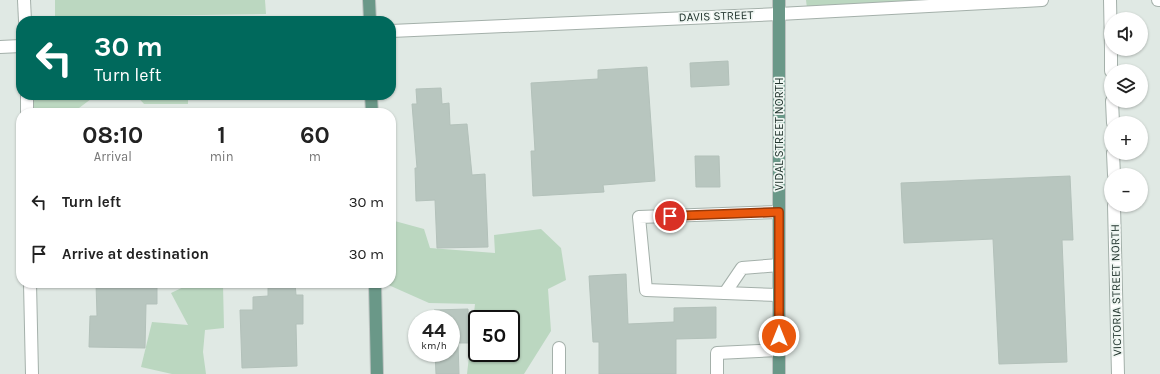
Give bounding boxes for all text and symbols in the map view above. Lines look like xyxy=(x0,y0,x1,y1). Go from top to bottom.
street label: DAVIS STREET xyxy=(678,8,754,24)
map controls xyxy=(1104,12,1148,212)
button: sound xyxy=(1104,12,1148,56)
text: 30 m xyxy=(94,30,163,63)
icon: left xyxy=(28,32,80,84)
text: Turn left xyxy=(94,64,162,86)
button: layers xyxy=(1104,64,1148,108)
street label: VIDAL STREET NORTH xyxy=(772,77,786,191)
button: + xyxy=(1104,116,1148,160)
text: 08:10 xyxy=(82,121,143,149)
text: 1 xyxy=(217,121,226,149)
text: 60 xyxy=(300,121,330,149)
text: Arrival xyxy=(94,149,132,164)
text: min xyxy=(210,149,234,164)
text: m xyxy=(309,149,321,164)
button: − xyxy=(1104,168,1148,212)
icon: left xyxy=(28,191,50,213)
text: Turn left xyxy=(62,193,121,211)
text: 30 m xyxy=(349,193,384,211)
pin xyxy=(653,199,687,233)
icon: arrive xyxy=(659,205,681,227)
street label: VICTORIA STREET NORTH xyxy=(1108,224,1124,356)
icon: arrive xyxy=(28,243,50,265)
text: Arrive at destination xyxy=(62,245,209,263)
text: 30 m xyxy=(349,245,384,263)
speed limit sign: 50 xyxy=(468,310,520,362)
position arrow xyxy=(758,315,800,357)
text: 44 xyxy=(422,319,446,342)
text: km/h xyxy=(421,340,447,352)

